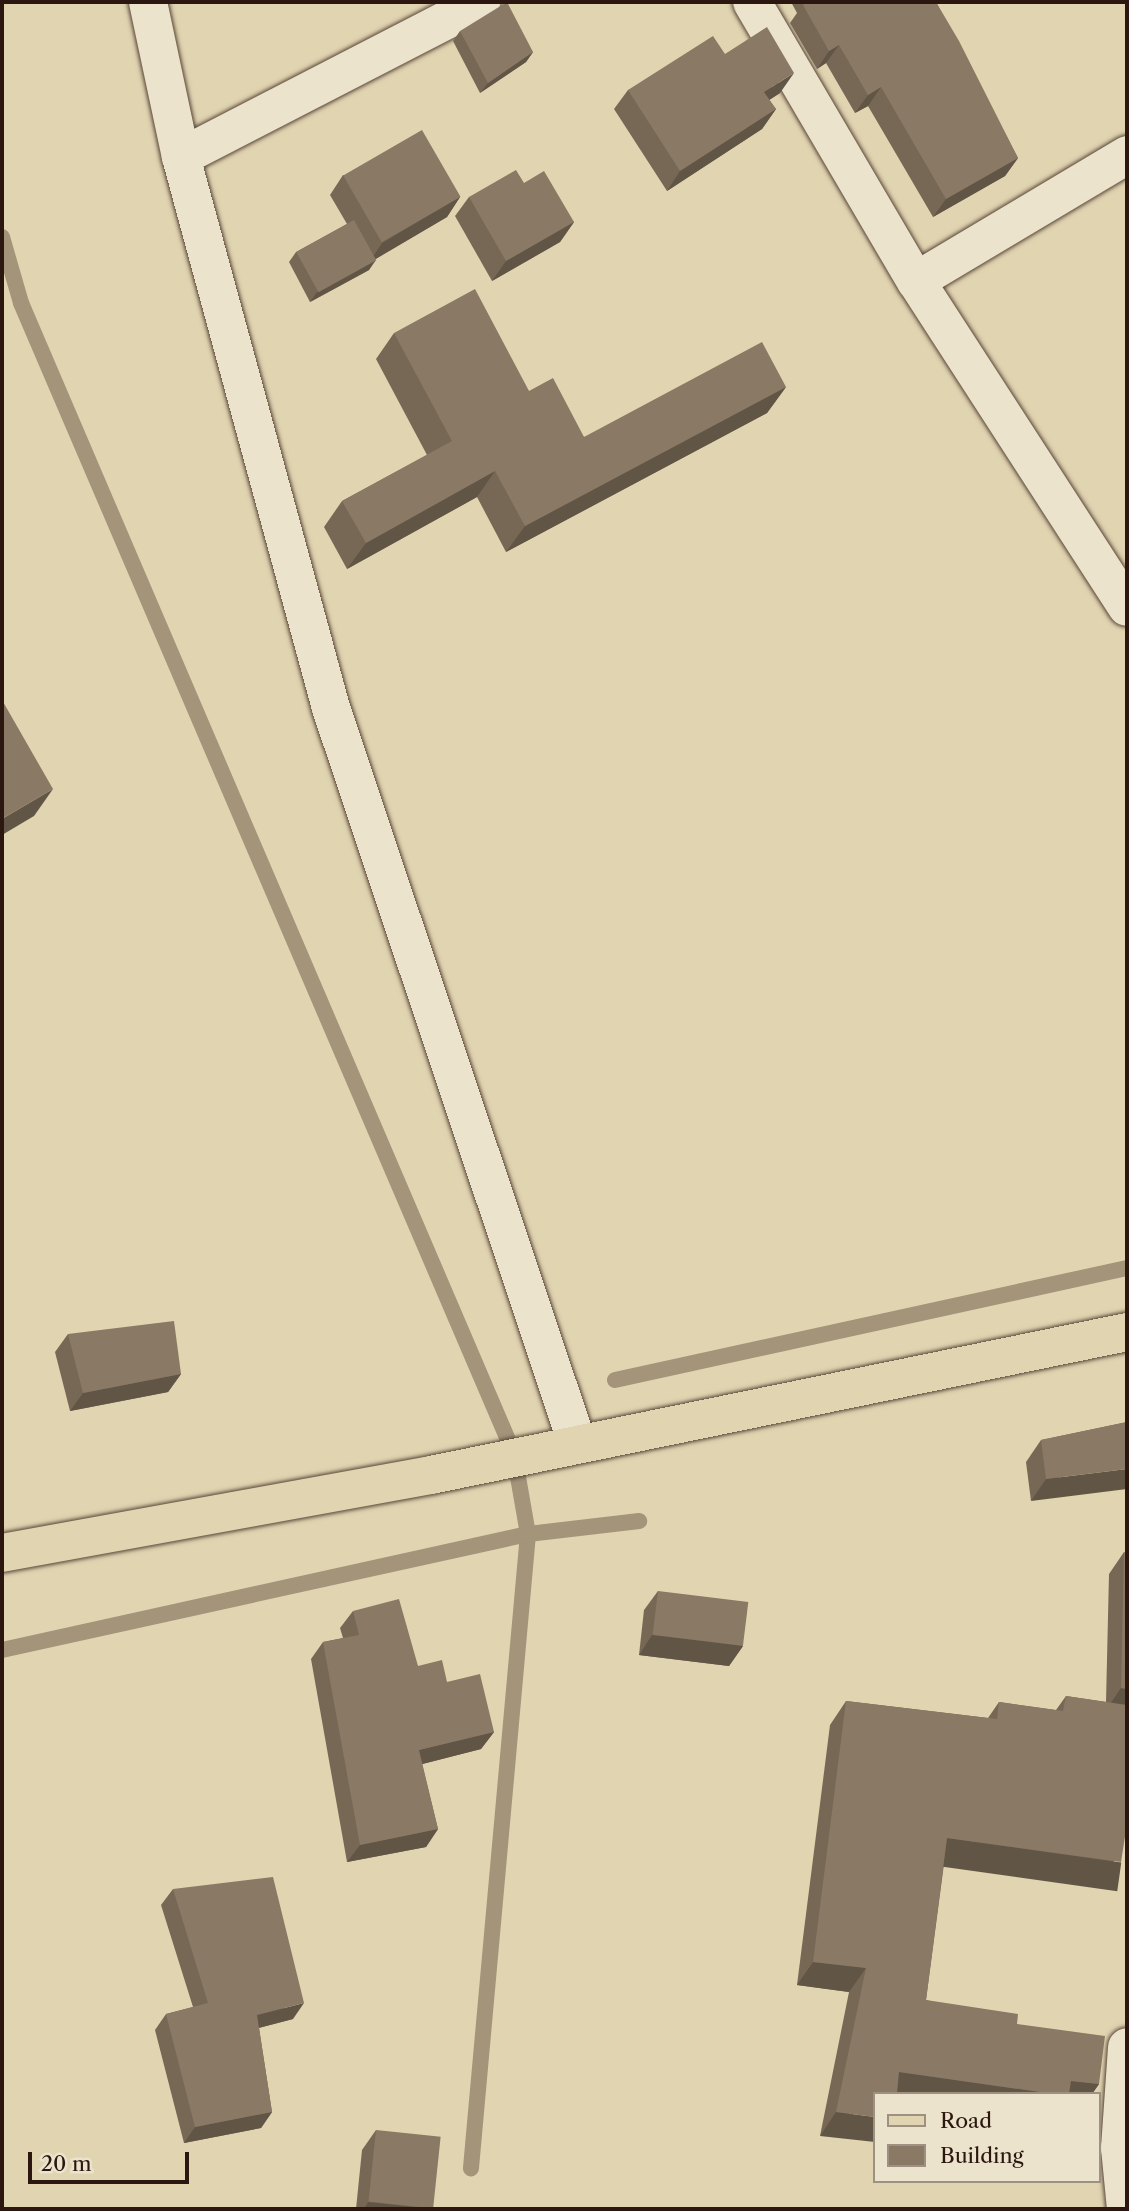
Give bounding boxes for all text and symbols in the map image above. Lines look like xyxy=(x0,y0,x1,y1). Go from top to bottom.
legend xyxy=(874,2092,1101,2183)
text: Road xyxy=(940,2108,992,2133)
scale bar xyxy=(32,2138,192,2182)
text: Building xyxy=(940,2143,1024,2168)
text: 20 m xyxy=(41,2151,92,2176)

